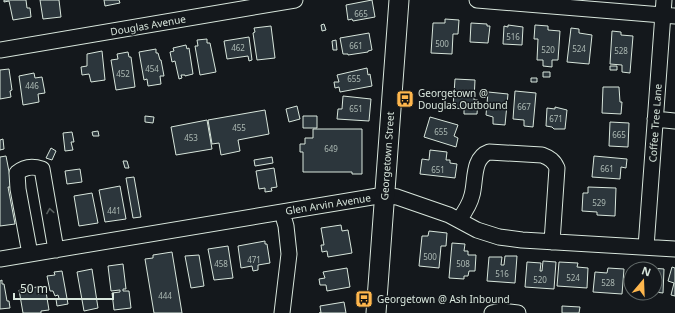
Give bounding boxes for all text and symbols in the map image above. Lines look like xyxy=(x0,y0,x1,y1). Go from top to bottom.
house number: 665 xyxy=(354,8,368,19)
street label: Douglas Avenue xyxy=(109,11,187,39)
house number: 516 xyxy=(506,31,520,42)
house number: 500 xyxy=(435,38,449,49)
house number: 661 xyxy=(349,40,363,51)
house number: 462 xyxy=(231,42,245,53)
house number: 524 xyxy=(572,43,586,54)
house number: 520 xyxy=(541,44,555,55)
house number: 528 xyxy=(614,45,628,56)
house number: 454 xyxy=(145,63,159,74)
house number: 452 xyxy=(116,68,130,79)
house number: 655 xyxy=(347,73,361,84)
house number: 446 xyxy=(25,80,39,91)
street label: Coffee Tree Lane xyxy=(645,83,665,163)
place label: Georgetown @ Douglas Outbound xyxy=(418,86,508,112)
bus stop icon: Georgetown @ Douglas Outbound xyxy=(395,89,415,109)
house number: 667 xyxy=(517,101,531,112)
house number: 651 xyxy=(349,103,363,114)
street label: Georgetown Street xyxy=(377,111,397,201)
house number: 671 xyxy=(549,113,563,124)
house number: 455 xyxy=(232,122,246,133)
house number: 655 xyxy=(434,126,448,137)
house number: 665 xyxy=(612,129,626,140)
house number: 453 xyxy=(184,132,198,143)
house number: 649 xyxy=(324,143,338,154)
house number: 661 xyxy=(600,163,614,174)
house number: 651 xyxy=(431,164,445,175)
street label: Glen Arvin Avenue xyxy=(284,190,372,218)
house number: 529 xyxy=(592,197,606,208)
house number: 441 xyxy=(107,205,121,216)
one-way arrow xyxy=(46,208,55,214)
house number: 500 xyxy=(423,251,437,262)
house number: 471 xyxy=(247,254,261,265)
house number: 458 xyxy=(214,258,228,269)
house number: 508 xyxy=(456,258,470,269)
north arrow xyxy=(623,261,663,301)
text: N xyxy=(640,263,653,280)
house number: 516 xyxy=(495,268,509,279)
house number: 524 xyxy=(566,272,580,283)
house number: 520 xyxy=(533,274,547,285)
scale bar xyxy=(14,275,113,301)
house number: 528 xyxy=(601,277,615,288)
text: 50 m xyxy=(20,280,48,297)
bus stop icon: Georgetown @ Ash Inbound xyxy=(354,289,374,309)
house number: 444 xyxy=(158,290,172,301)
place label: Georgetown @ Ash Inbound xyxy=(377,292,510,306)

